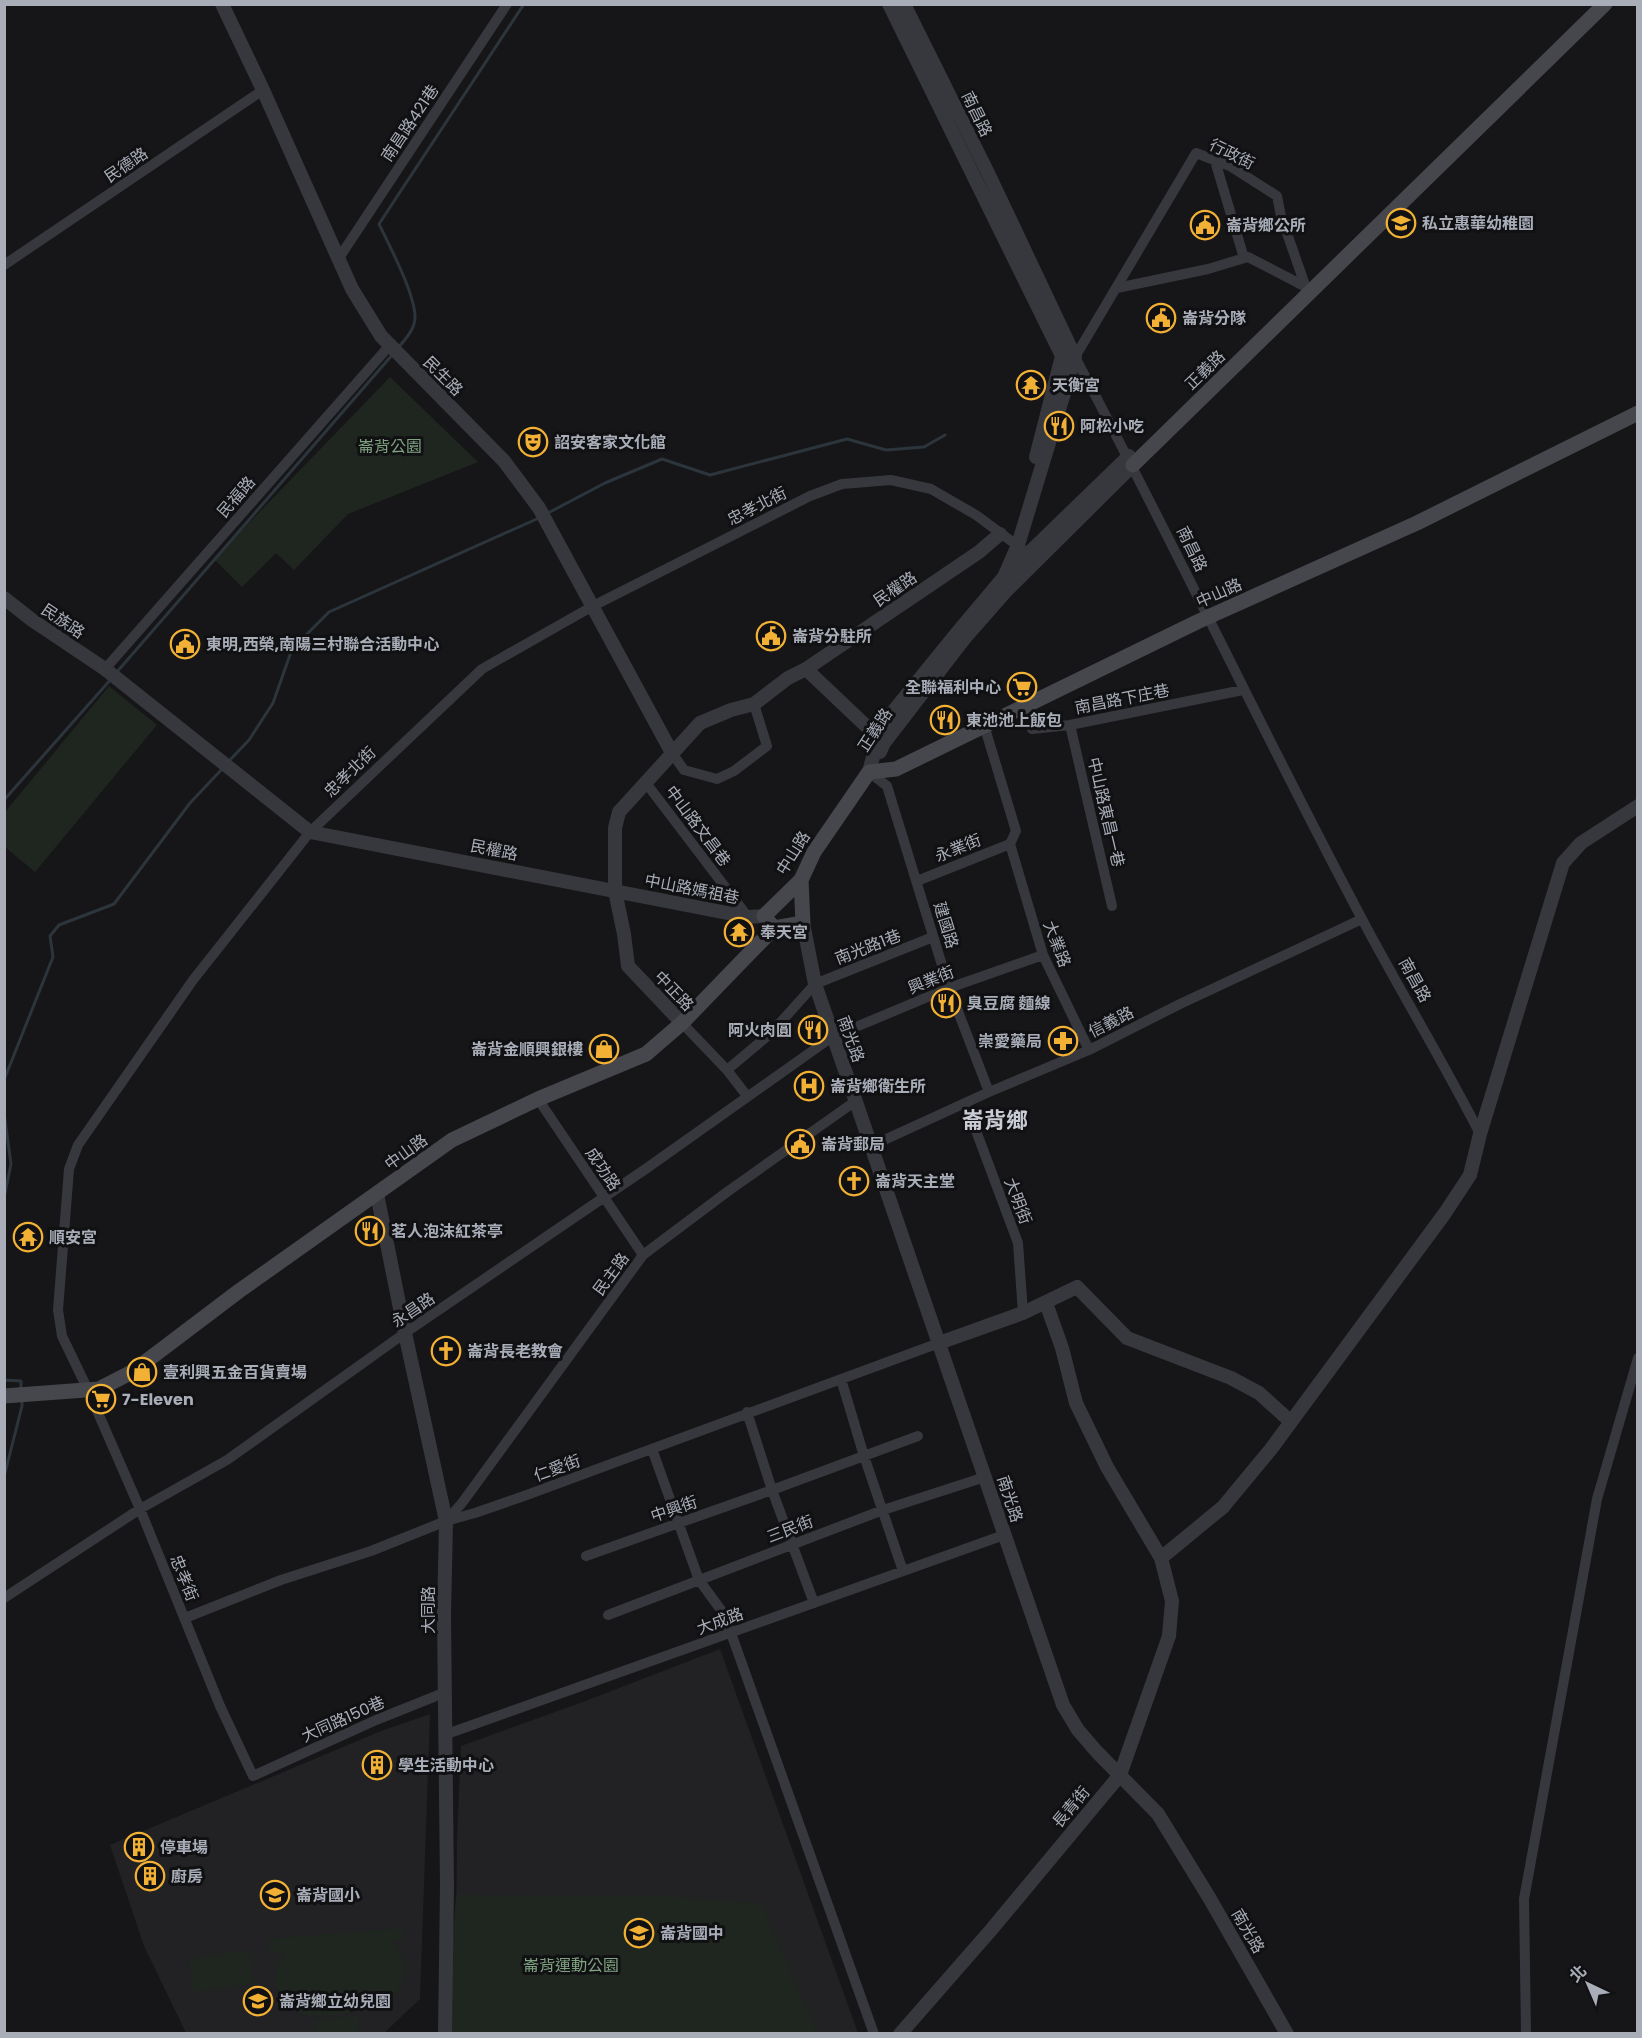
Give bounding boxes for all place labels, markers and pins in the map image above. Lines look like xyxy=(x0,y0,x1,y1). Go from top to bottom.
school or university icon: 私立惠華幼稚園 xyxy=(1385,207,1417,239)
public building icon: 崙背鄉公所 xyxy=(1189,209,1221,241)
place label: 私立惠華幼稚園 xyxy=(1422,212,1534,235)
place label: 崙背鄉公所 xyxy=(1226,214,1306,237)
public building icon: 崙背分隊 xyxy=(1145,302,1177,334)
place label: 崙背分隊 xyxy=(1182,307,1246,330)
temple icon: 天衡宮 xyxy=(1015,369,1047,401)
place label: 天衡宮 xyxy=(1052,374,1100,397)
restaurant icon: 阿松小吃 xyxy=(1043,410,1075,442)
place label: 阿松小吃 xyxy=(1080,415,1144,438)
theatre icon: 詔安客家文化館 xyxy=(517,426,549,458)
place label: 詔安客家文化館 xyxy=(554,431,666,454)
public building icon: 崙背分駐所 xyxy=(755,620,787,652)
place label: 崙背分駐所 xyxy=(792,625,872,648)
public building icon: 東明,西榮,南陽三村聯合活動中心 xyxy=(169,628,201,660)
place label: 東明,西榮,南陽三村聯合活動中心 xyxy=(206,633,439,656)
supermarket icon: 全聯福利中心 xyxy=(1006,671,1038,703)
place label: 全聯福利中心 xyxy=(905,676,1001,699)
restaurant icon: 東池池上飯包 xyxy=(929,704,961,736)
place label: 東池池上飯包 xyxy=(966,709,1062,732)
temple icon: 奉天宮 xyxy=(723,916,755,948)
place label: 奉天宮 xyxy=(760,921,808,944)
restaurant icon: 臭豆腐 麵線 xyxy=(930,987,962,1019)
place label: 臭豆腐 麵線 xyxy=(967,992,1050,1015)
restaurant icon: 阿火肉圓 xyxy=(797,1014,829,1046)
place label: 阿火肉圓 xyxy=(728,1019,792,1042)
pharmacy icon: 崇愛藥局 xyxy=(1047,1025,1079,1057)
place label: 崇愛藥局 xyxy=(978,1030,1042,1053)
shop icon: 崙背金順興銀樓 xyxy=(588,1033,620,1065)
place label: 崙背金順興銀樓 xyxy=(471,1038,583,1061)
hospital icon: 崙背鄉衛生所 xyxy=(793,1070,825,1102)
place label: 崙背鄉衛生所 xyxy=(830,1075,926,1098)
public building icon: 崙背郵局 xyxy=(784,1128,816,1160)
place label: 崙背郵局 xyxy=(821,1133,885,1156)
church icon: 崙背天主堂 xyxy=(838,1165,870,1197)
place label: 崙背天主堂 xyxy=(875,1170,955,1193)
restaurant icon: 茗人泡沫紅茶亭 xyxy=(354,1215,386,1247)
place label: 茗人泡沫紅茶亭 xyxy=(391,1220,503,1243)
temple icon: 順安宮 xyxy=(12,1221,44,1253)
place label: 順安宮 xyxy=(49,1226,97,1249)
church icon: 崙背長老教會 xyxy=(430,1335,462,1367)
place label: 崙背長老教會 xyxy=(467,1340,563,1363)
shop icon: 壹利興五金百貨賣場 xyxy=(126,1356,158,1388)
place label: 壹利興五金百貨賣場 xyxy=(163,1361,307,1384)
supermarket icon: 7-Eleven xyxy=(85,1383,117,1415)
place label: 7-Eleven xyxy=(122,1388,194,1411)
building icon: 學生活動中心 xyxy=(361,1749,393,1781)
place label: 學生活動中心 xyxy=(398,1754,494,1777)
building icon: 停車場 xyxy=(123,1831,155,1863)
place label: 停車場 xyxy=(160,1836,208,1859)
building icon: 廚房 xyxy=(134,1860,166,1892)
place label: 廚房 xyxy=(171,1865,203,1888)
school or university icon: 崙背國小 xyxy=(259,1879,291,1911)
place label: 崙背國小 xyxy=(296,1884,360,1907)
school or university icon: 崙背國中 xyxy=(623,1917,655,1949)
place label: 崙背國中 xyxy=(660,1922,724,1945)
school or university icon: 崙背鄉立幼兒園 xyxy=(242,1985,274,2017)
place label: 崙背鄉立幼兒園 xyxy=(279,1990,391,2013)

